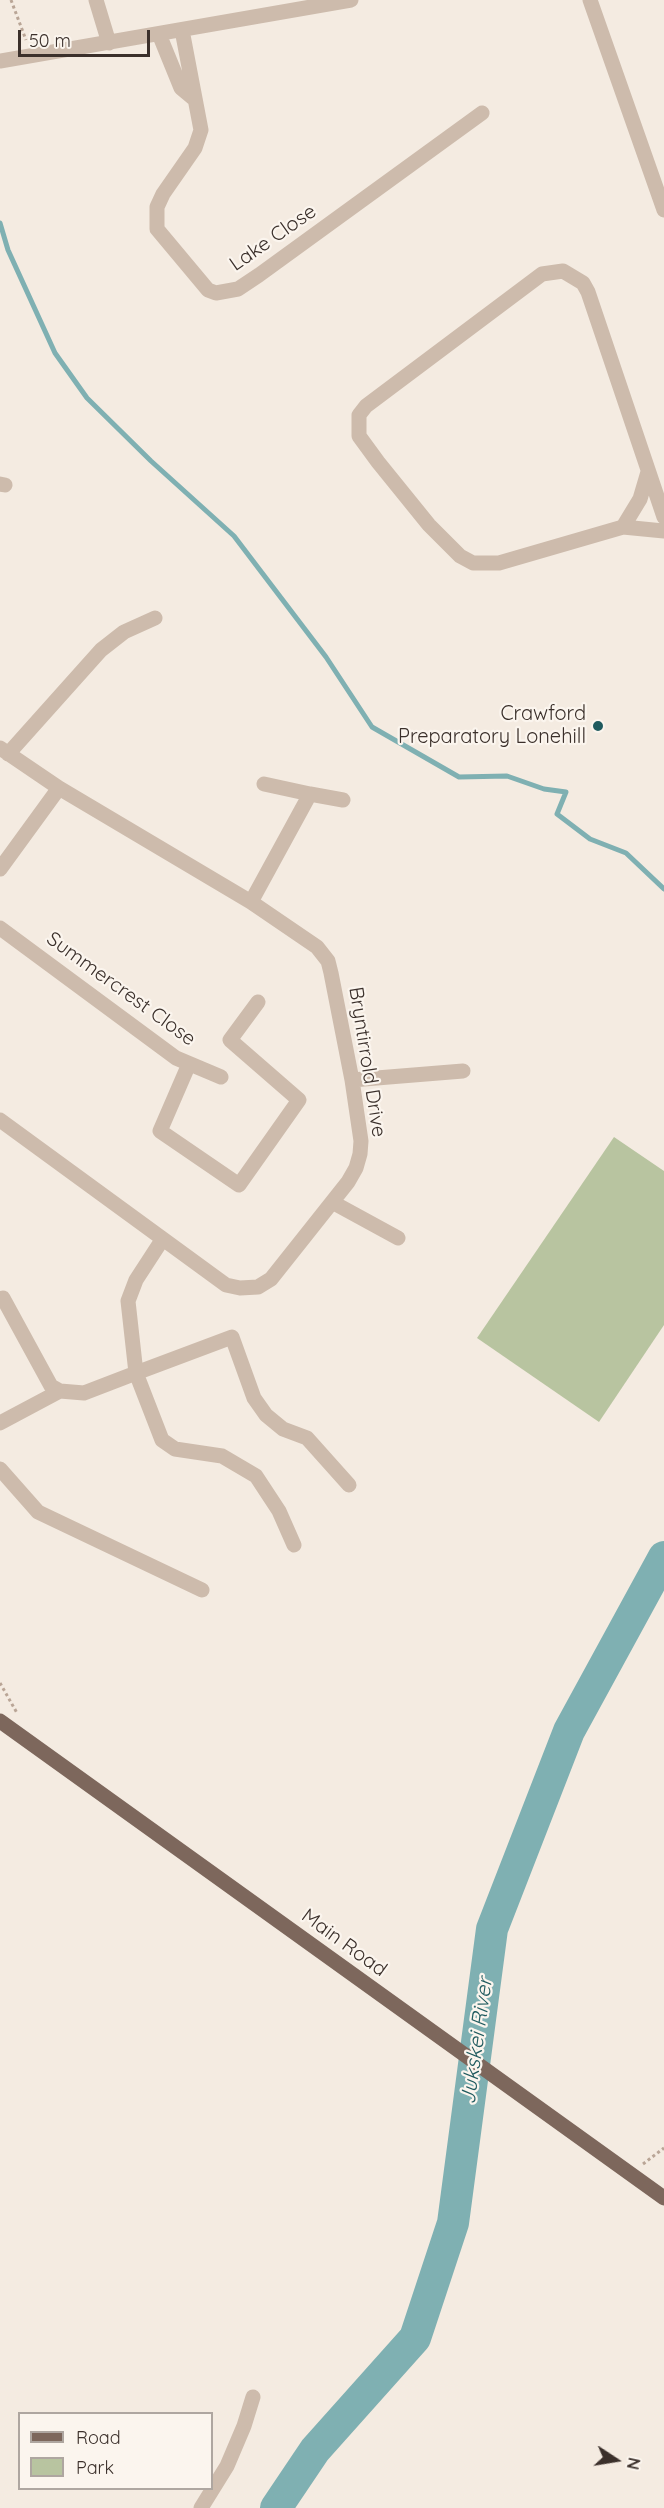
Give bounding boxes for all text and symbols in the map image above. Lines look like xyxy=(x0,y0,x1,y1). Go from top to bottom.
scale bar xyxy=(21,18,153,56)
text: 50 m xyxy=(29,29,71,52)
street label: Lake Close xyxy=(225,199,321,277)
place label: Crawford Preparatory Lonehill xyxy=(398,702,586,749)
marker: Crawford Preparatory Lonehill xyxy=(591,719,605,733)
street label: Summercrest Close xyxy=(42,927,200,1051)
street label: Bryntirrold Drive xyxy=(343,985,391,1139)
street label: Main Road xyxy=(297,1904,391,1982)
water label: Jukskei River xyxy=(456,1976,498,2106)
legend xyxy=(18,2412,213,2490)
text: Road xyxy=(76,2426,121,2449)
north arrow xyxy=(586,2430,646,2490)
text: Park xyxy=(76,2456,114,2479)
text: N xyxy=(623,2456,645,2472)

